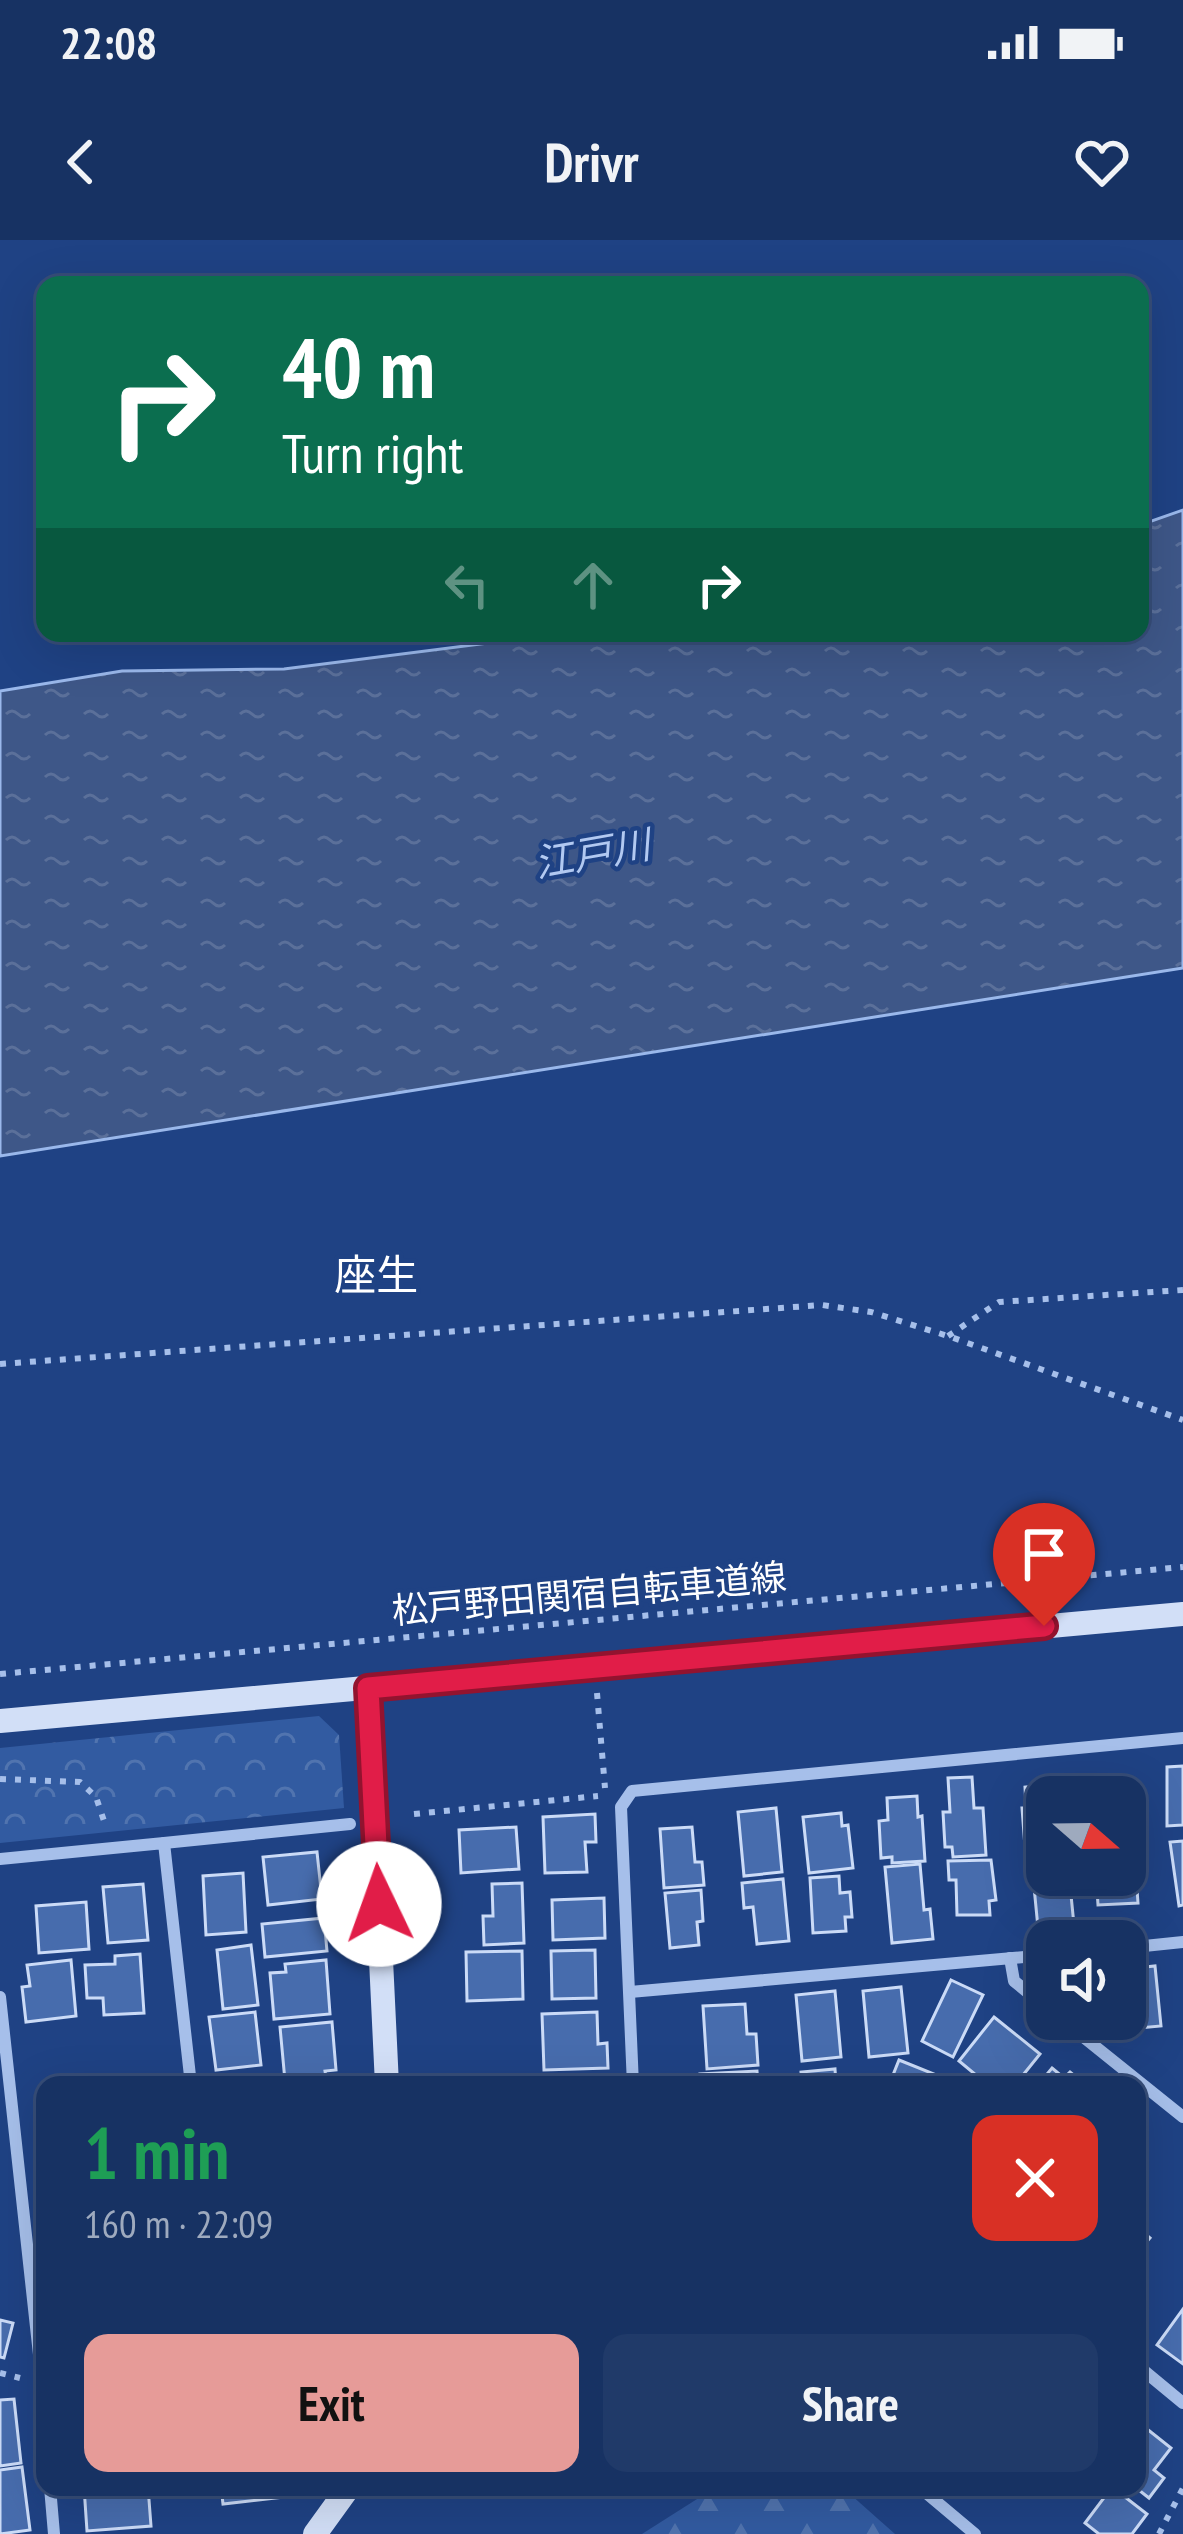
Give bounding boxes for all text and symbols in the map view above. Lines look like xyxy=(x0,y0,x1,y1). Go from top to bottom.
text: 22:08 xyxy=(60,13,157,71)
text: Drivr xyxy=(544,127,639,197)
icon: back xyxy=(48,129,114,195)
icon: heart xyxy=(1069,129,1135,195)
text: 40 m xyxy=(282,312,435,421)
icon: right xyxy=(84,324,240,480)
text: Turn right xyxy=(282,418,463,488)
icon: left xyxy=(434,552,500,618)
icon: ahead xyxy=(560,552,626,618)
icon: right xyxy=(686,552,752,618)
water label: 江戸川 xyxy=(530,817,658,888)
district label: 座生 xyxy=(334,1247,418,1302)
pin xyxy=(993,1503,1095,1626)
icon: arrive xyxy=(1011,1521,1077,1587)
street label: 松戸野田関宿自転車道線 xyxy=(390,1552,788,1634)
north arrow xyxy=(1026,1776,1146,1896)
map controls xyxy=(1026,1776,1146,2040)
position arrow xyxy=(316,1841,442,1967)
button: sound xyxy=(1026,1920,1146,2040)
text: 1 min xyxy=(84,2106,229,2199)
button: close xyxy=(972,2115,1098,2241)
text: 160 m · 22:09 xyxy=(84,2198,273,2249)
button: Exit xyxy=(84,2334,579,2472)
button: Share xyxy=(603,2334,1098,2472)

